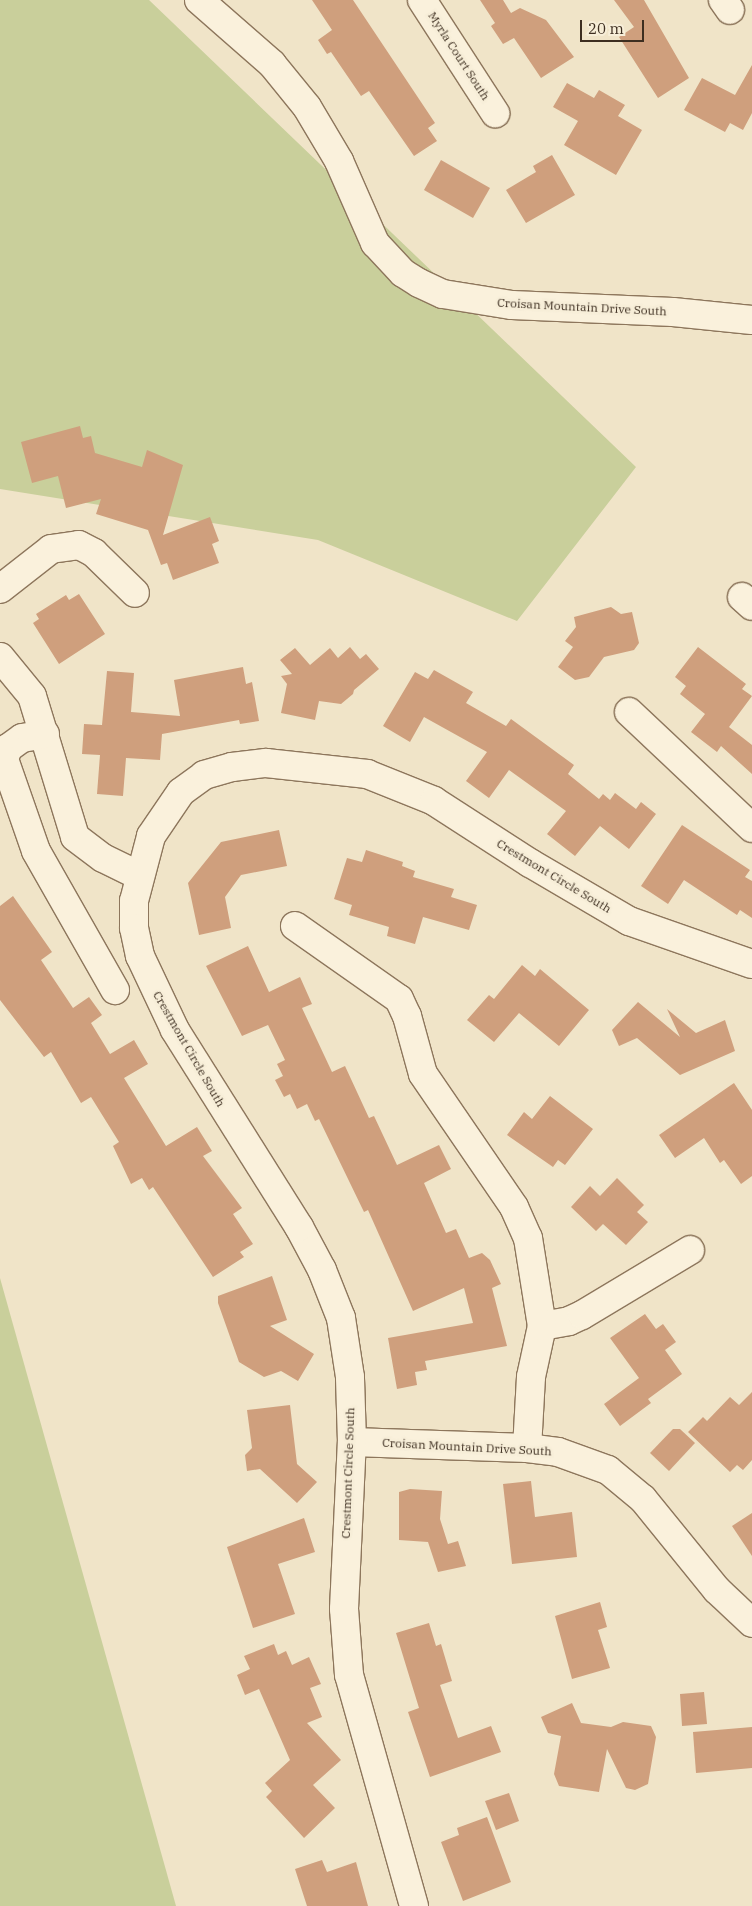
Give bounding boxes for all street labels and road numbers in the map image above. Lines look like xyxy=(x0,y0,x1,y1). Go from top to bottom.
street label: Myrla Court South xyxy=(425,9,493,103)
street label: Croisan Mountain Drive South xyxy=(497,295,667,319)
street label: Crestmont Circle South xyxy=(494,836,614,916)
street label: Crestmont Circle South xyxy=(150,989,228,1109)
street label: Crestmont Circle South xyxy=(339,1407,357,1539)
street label: Croisan Mountain Drive South xyxy=(382,1435,552,1459)

